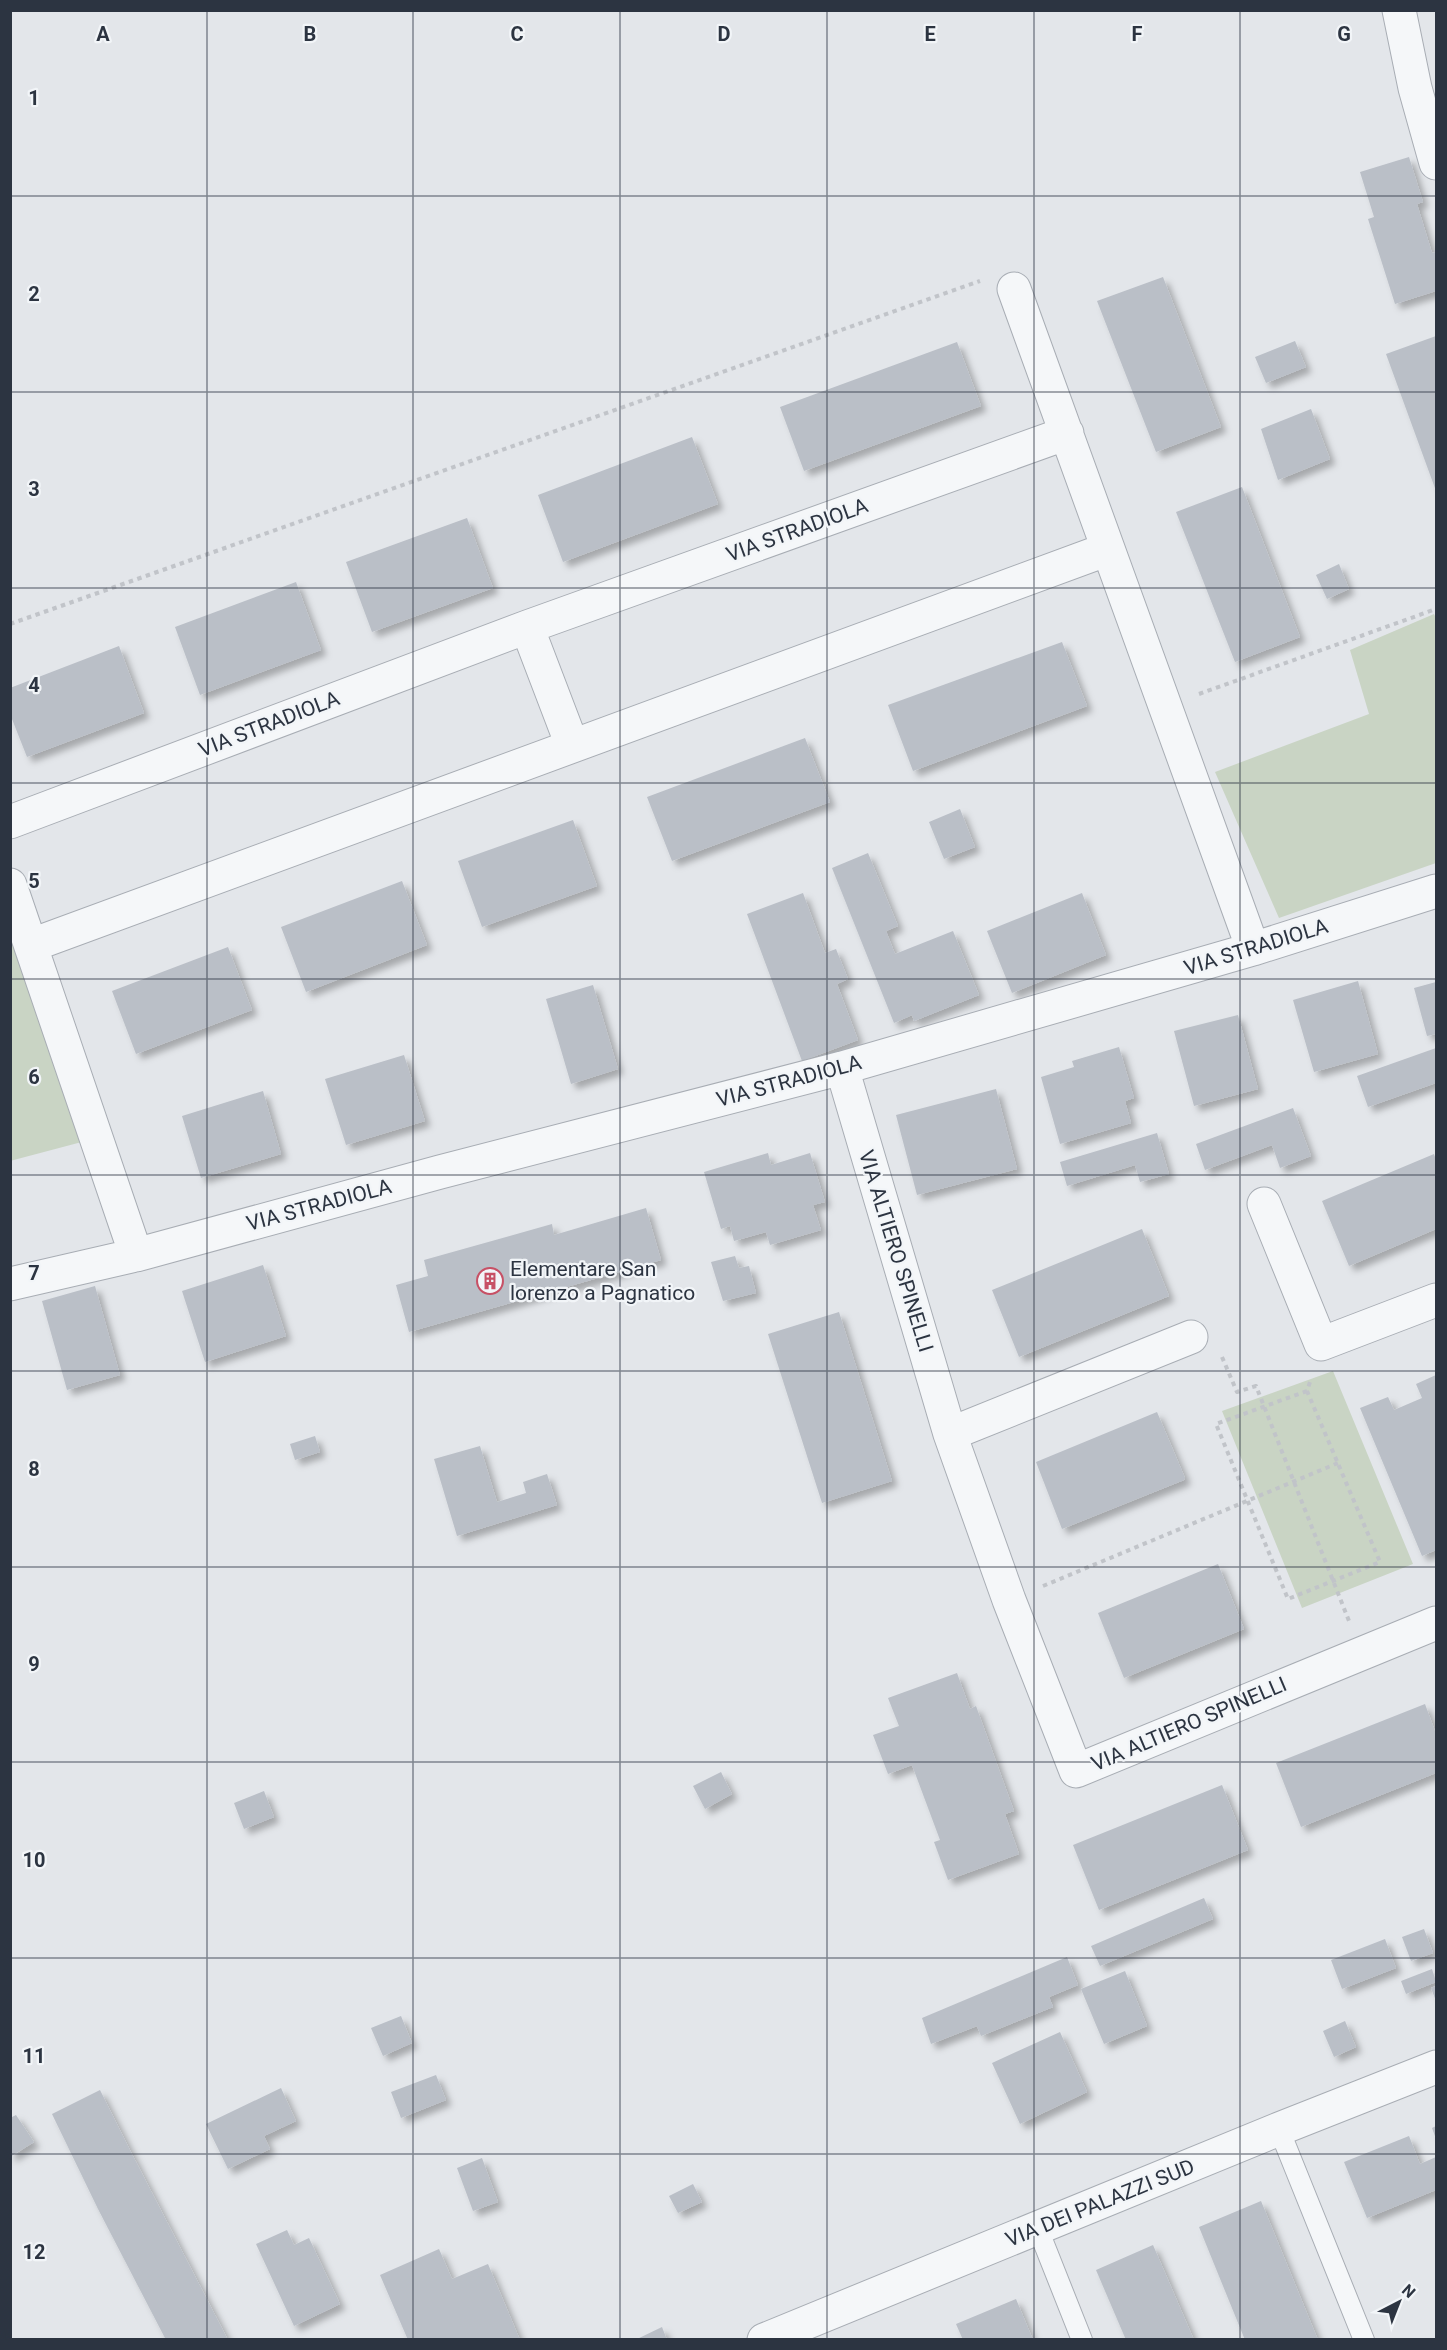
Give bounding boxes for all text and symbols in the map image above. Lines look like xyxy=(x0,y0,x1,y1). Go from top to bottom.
text: A xyxy=(96,22,110,46)
text: B xyxy=(304,22,316,46)
text: C xyxy=(510,22,524,46)
text: D xyxy=(718,22,731,46)
text: E xyxy=(924,22,936,46)
text: F xyxy=(1132,22,1143,46)
text: G xyxy=(1337,22,1351,46)
text: 1 xyxy=(28,86,40,110)
text: 2 xyxy=(28,282,40,306)
text: 3 xyxy=(28,477,40,501)
street label: VIA STRADIOLA xyxy=(723,493,871,567)
text: 4 xyxy=(28,673,40,697)
street label: VIA STRADIOLA xyxy=(195,686,343,762)
text: 5 xyxy=(28,869,40,893)
street label: VIA STRADIOLA xyxy=(1181,914,1331,980)
street label: VIA STRADIOLA xyxy=(714,1050,864,1112)
text: 6 xyxy=(28,1065,40,1089)
street label: VIA ALTIERO SPINELLI xyxy=(854,1147,938,1355)
street label: VIA STRADIOLA xyxy=(244,1174,394,1236)
place label: Elementare San lorenzo a Pagnatico xyxy=(510,1257,695,1305)
text: 7 xyxy=(28,1261,40,1285)
building icon: Elementare San lorenzo a Pagnatico xyxy=(475,1266,505,1296)
text: 8 xyxy=(28,1457,40,1481)
text: 9 xyxy=(28,1652,40,1676)
street label: VIA ALTIERO SPINELLI xyxy=(1088,1672,1290,1776)
text: 10 xyxy=(23,1848,45,1872)
text: 11 xyxy=(23,2044,45,2068)
street label: VIA DEI PALAZZI SUD xyxy=(1002,2154,1198,2252)
text: 12 xyxy=(23,2240,45,2264)
north arrow xyxy=(1369,2272,1429,2332)
text: N xyxy=(1398,2280,1419,2302)

